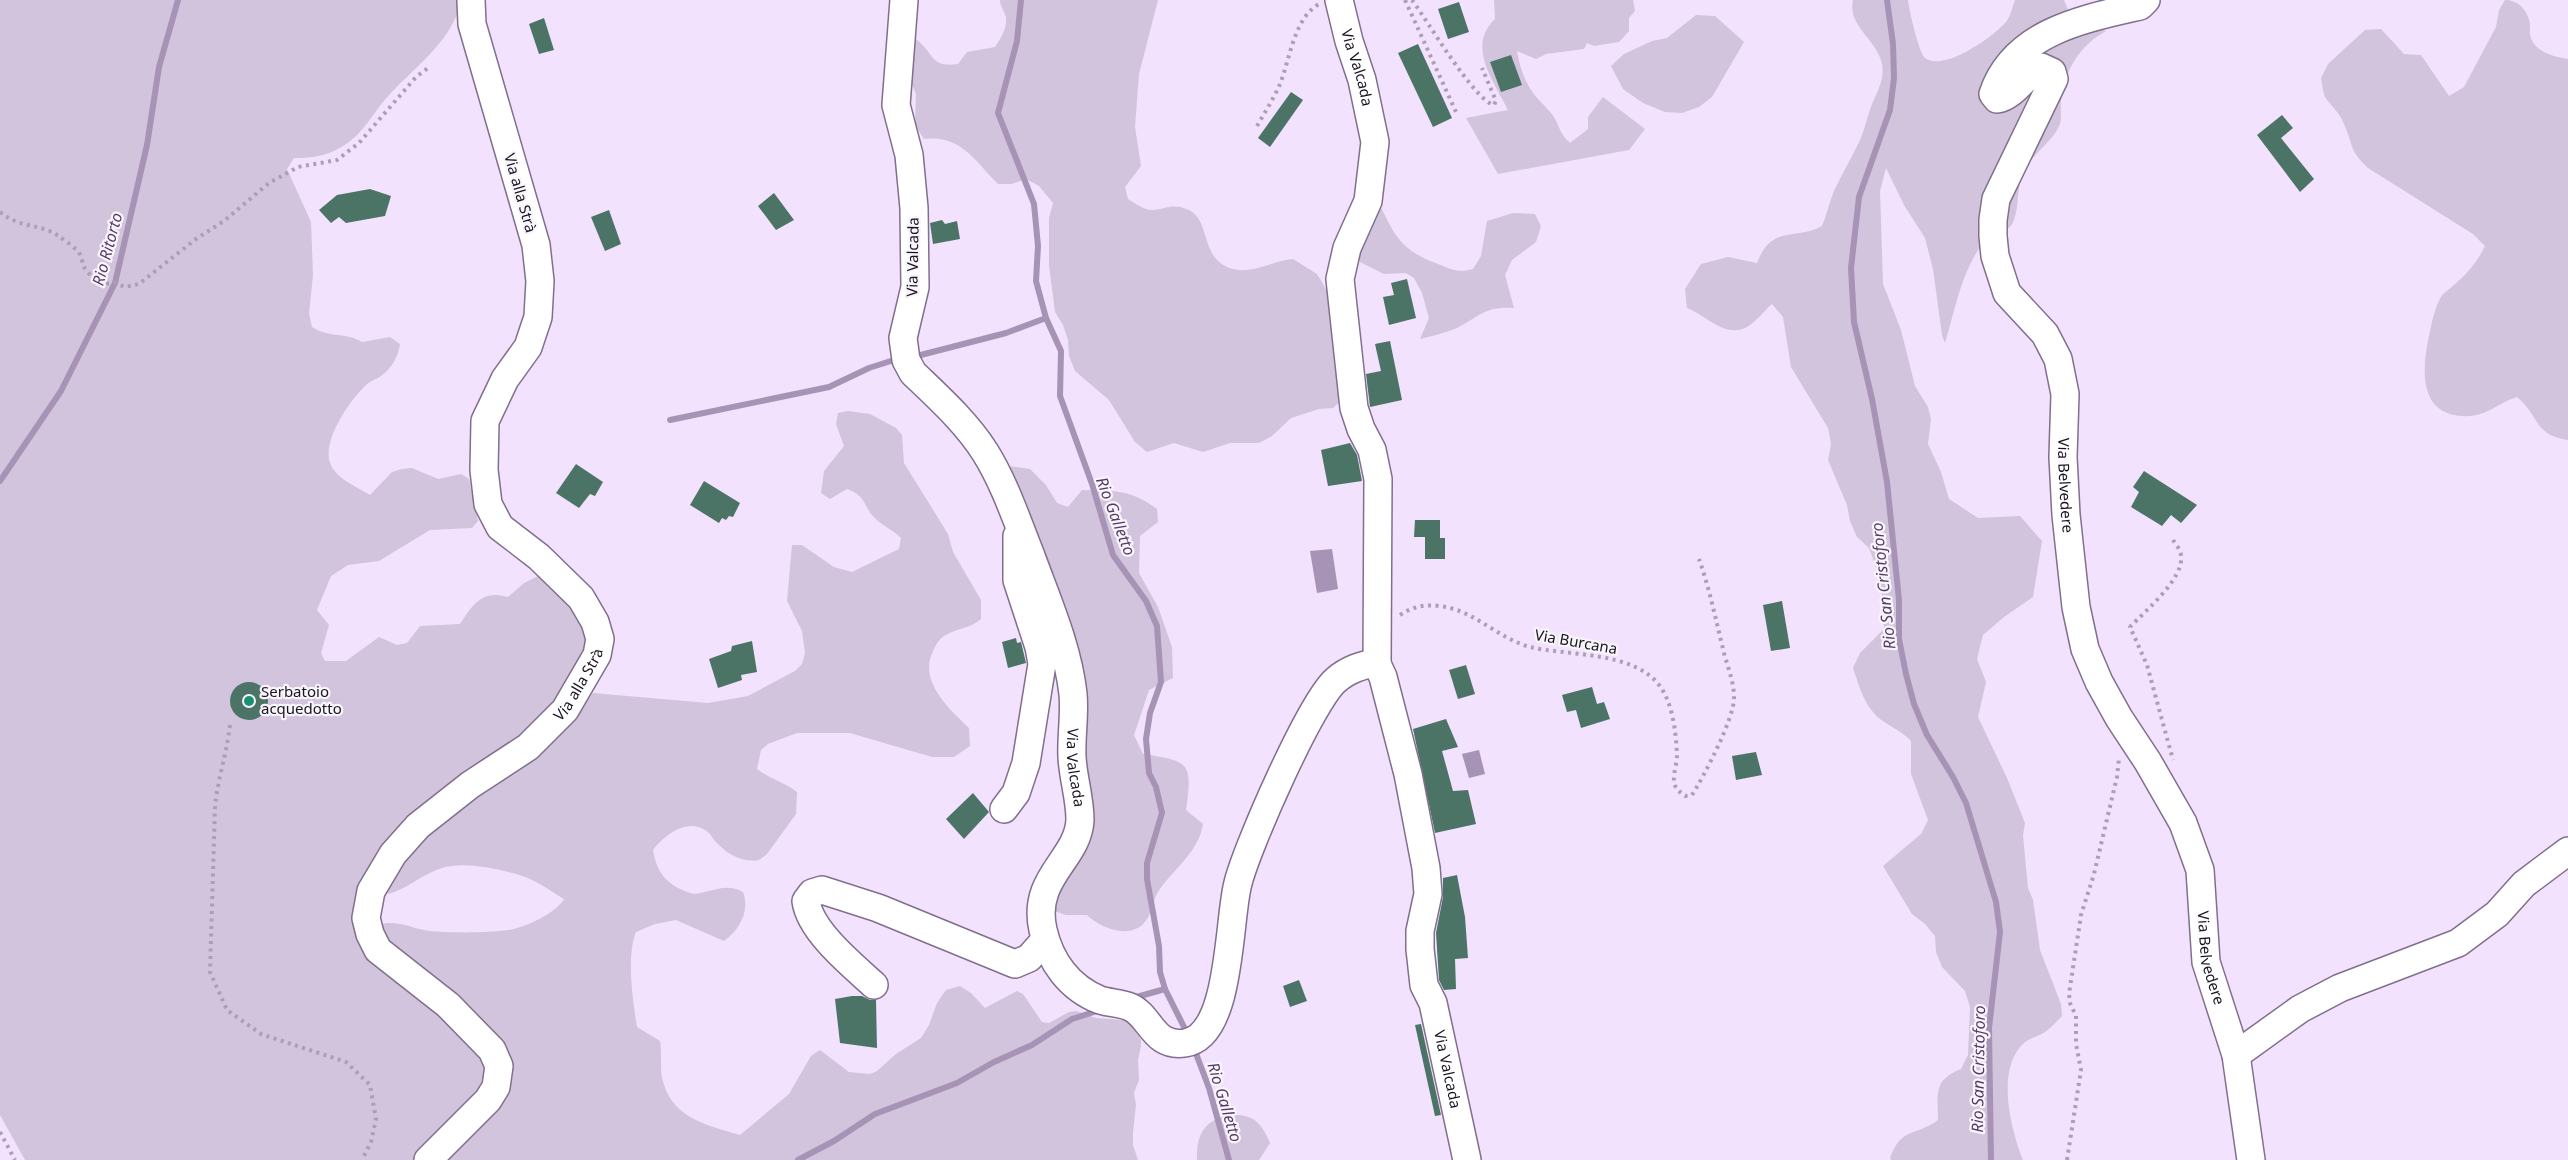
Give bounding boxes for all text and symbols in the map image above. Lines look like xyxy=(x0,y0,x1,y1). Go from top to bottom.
street label: Via Valcada xyxy=(1337,27,1378,108)
street label: Via alla Strà xyxy=(500,151,542,235)
water label: Rio Ritorto xyxy=(87,210,127,288)
street label: Via Valcada xyxy=(901,217,923,297)
street label: Via Belvedere xyxy=(2054,437,2079,534)
water label: Rio Galletto xyxy=(1091,474,1141,558)
water label: Rio San Cristoforo xyxy=(1865,522,1901,650)
street label: Via Burcana xyxy=(1533,624,1619,658)
street label: Via alla Strà xyxy=(549,647,607,725)
place label: Serbatoio acquedotto xyxy=(261,681,342,718)
marker: Serbatoio acquedotto xyxy=(242,694,256,708)
street label: Via Valcada xyxy=(1063,727,1090,808)
street label: Via Belvedere xyxy=(2194,910,2230,1007)
water label: Rio San Cristoforo xyxy=(1966,1005,1990,1133)
street label: Via Valcada xyxy=(1430,1028,1467,1110)
water label: Rio Galletto xyxy=(1202,1059,1248,1145)

